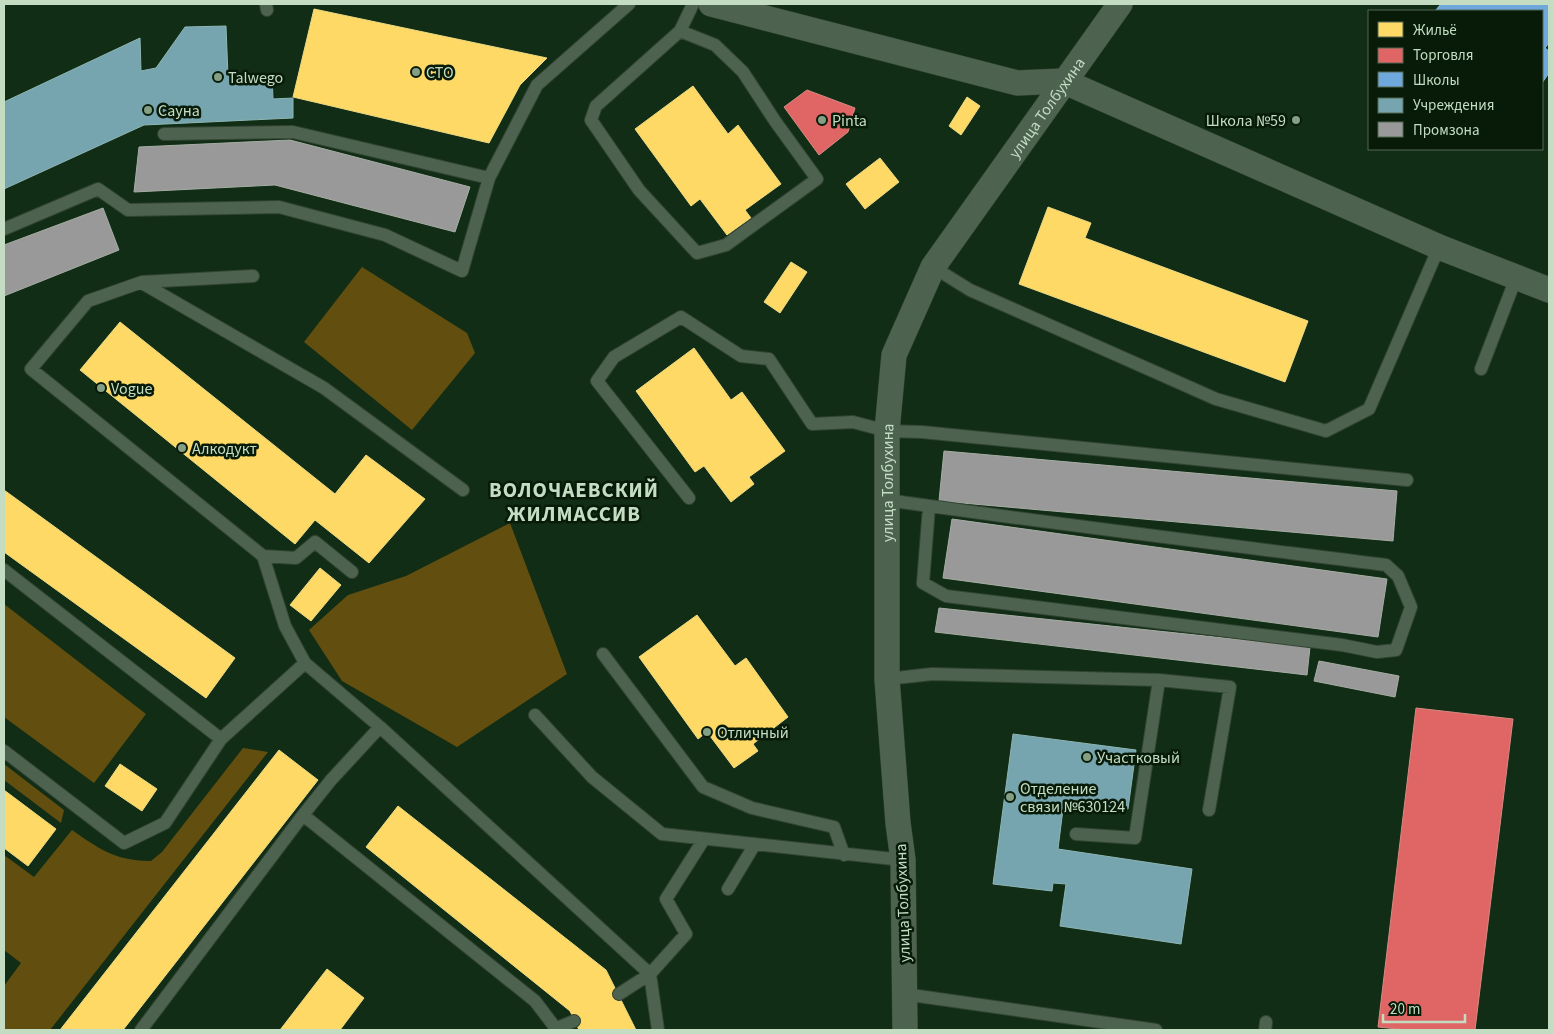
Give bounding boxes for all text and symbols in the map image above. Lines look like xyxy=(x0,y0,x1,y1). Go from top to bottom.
legend xyxy=(1368,10,1543,150)
text: Жильё xyxy=(1413,20,1457,41)
text: Торговля xyxy=(1413,45,1473,66)
street label: улица Толбухина xyxy=(1004,53,1091,163)
place label: СТО xyxy=(426,62,454,84)
marker: СТО xyxy=(410,66,422,78)
place label: Talwego xyxy=(228,67,283,89)
text: Школы xyxy=(1413,70,1460,91)
marker: Talwego xyxy=(212,71,224,83)
text: Учреждения xyxy=(1413,95,1494,116)
place label: Сауна xyxy=(158,100,200,122)
marker: Сауна xyxy=(142,104,154,116)
place label: Pinta xyxy=(832,110,867,132)
place label: Школа №59 xyxy=(1206,110,1286,132)
marker: Pinta xyxy=(816,114,828,126)
marker: Школа №59 xyxy=(1290,114,1302,126)
text: Промзона xyxy=(1413,120,1480,141)
place label: Vogue xyxy=(111,378,152,400)
marker: Vogue xyxy=(95,382,107,394)
street label: улица Толбухина xyxy=(877,422,900,542)
place label: Алкодукт xyxy=(192,438,257,460)
marker: Алкодукт xyxy=(176,442,188,454)
district label: ВОЛОЧАЕВСКИЙ ЖИЛМАССИВ xyxy=(489,475,659,529)
place label: Отличный xyxy=(717,722,789,744)
marker: Отличный xyxy=(701,726,713,738)
place label: Участковый xyxy=(1097,747,1180,769)
marker: Участковый xyxy=(1081,751,1093,763)
place label: Отделение связи №630124 xyxy=(1020,778,1125,818)
marker: Отделение связи №630124 xyxy=(1004,791,1016,803)
street label: улица Толбухина xyxy=(890,843,916,963)
scale bar xyxy=(1383,992,1466,1024)
text: 20 m xyxy=(1390,999,1420,1020)

